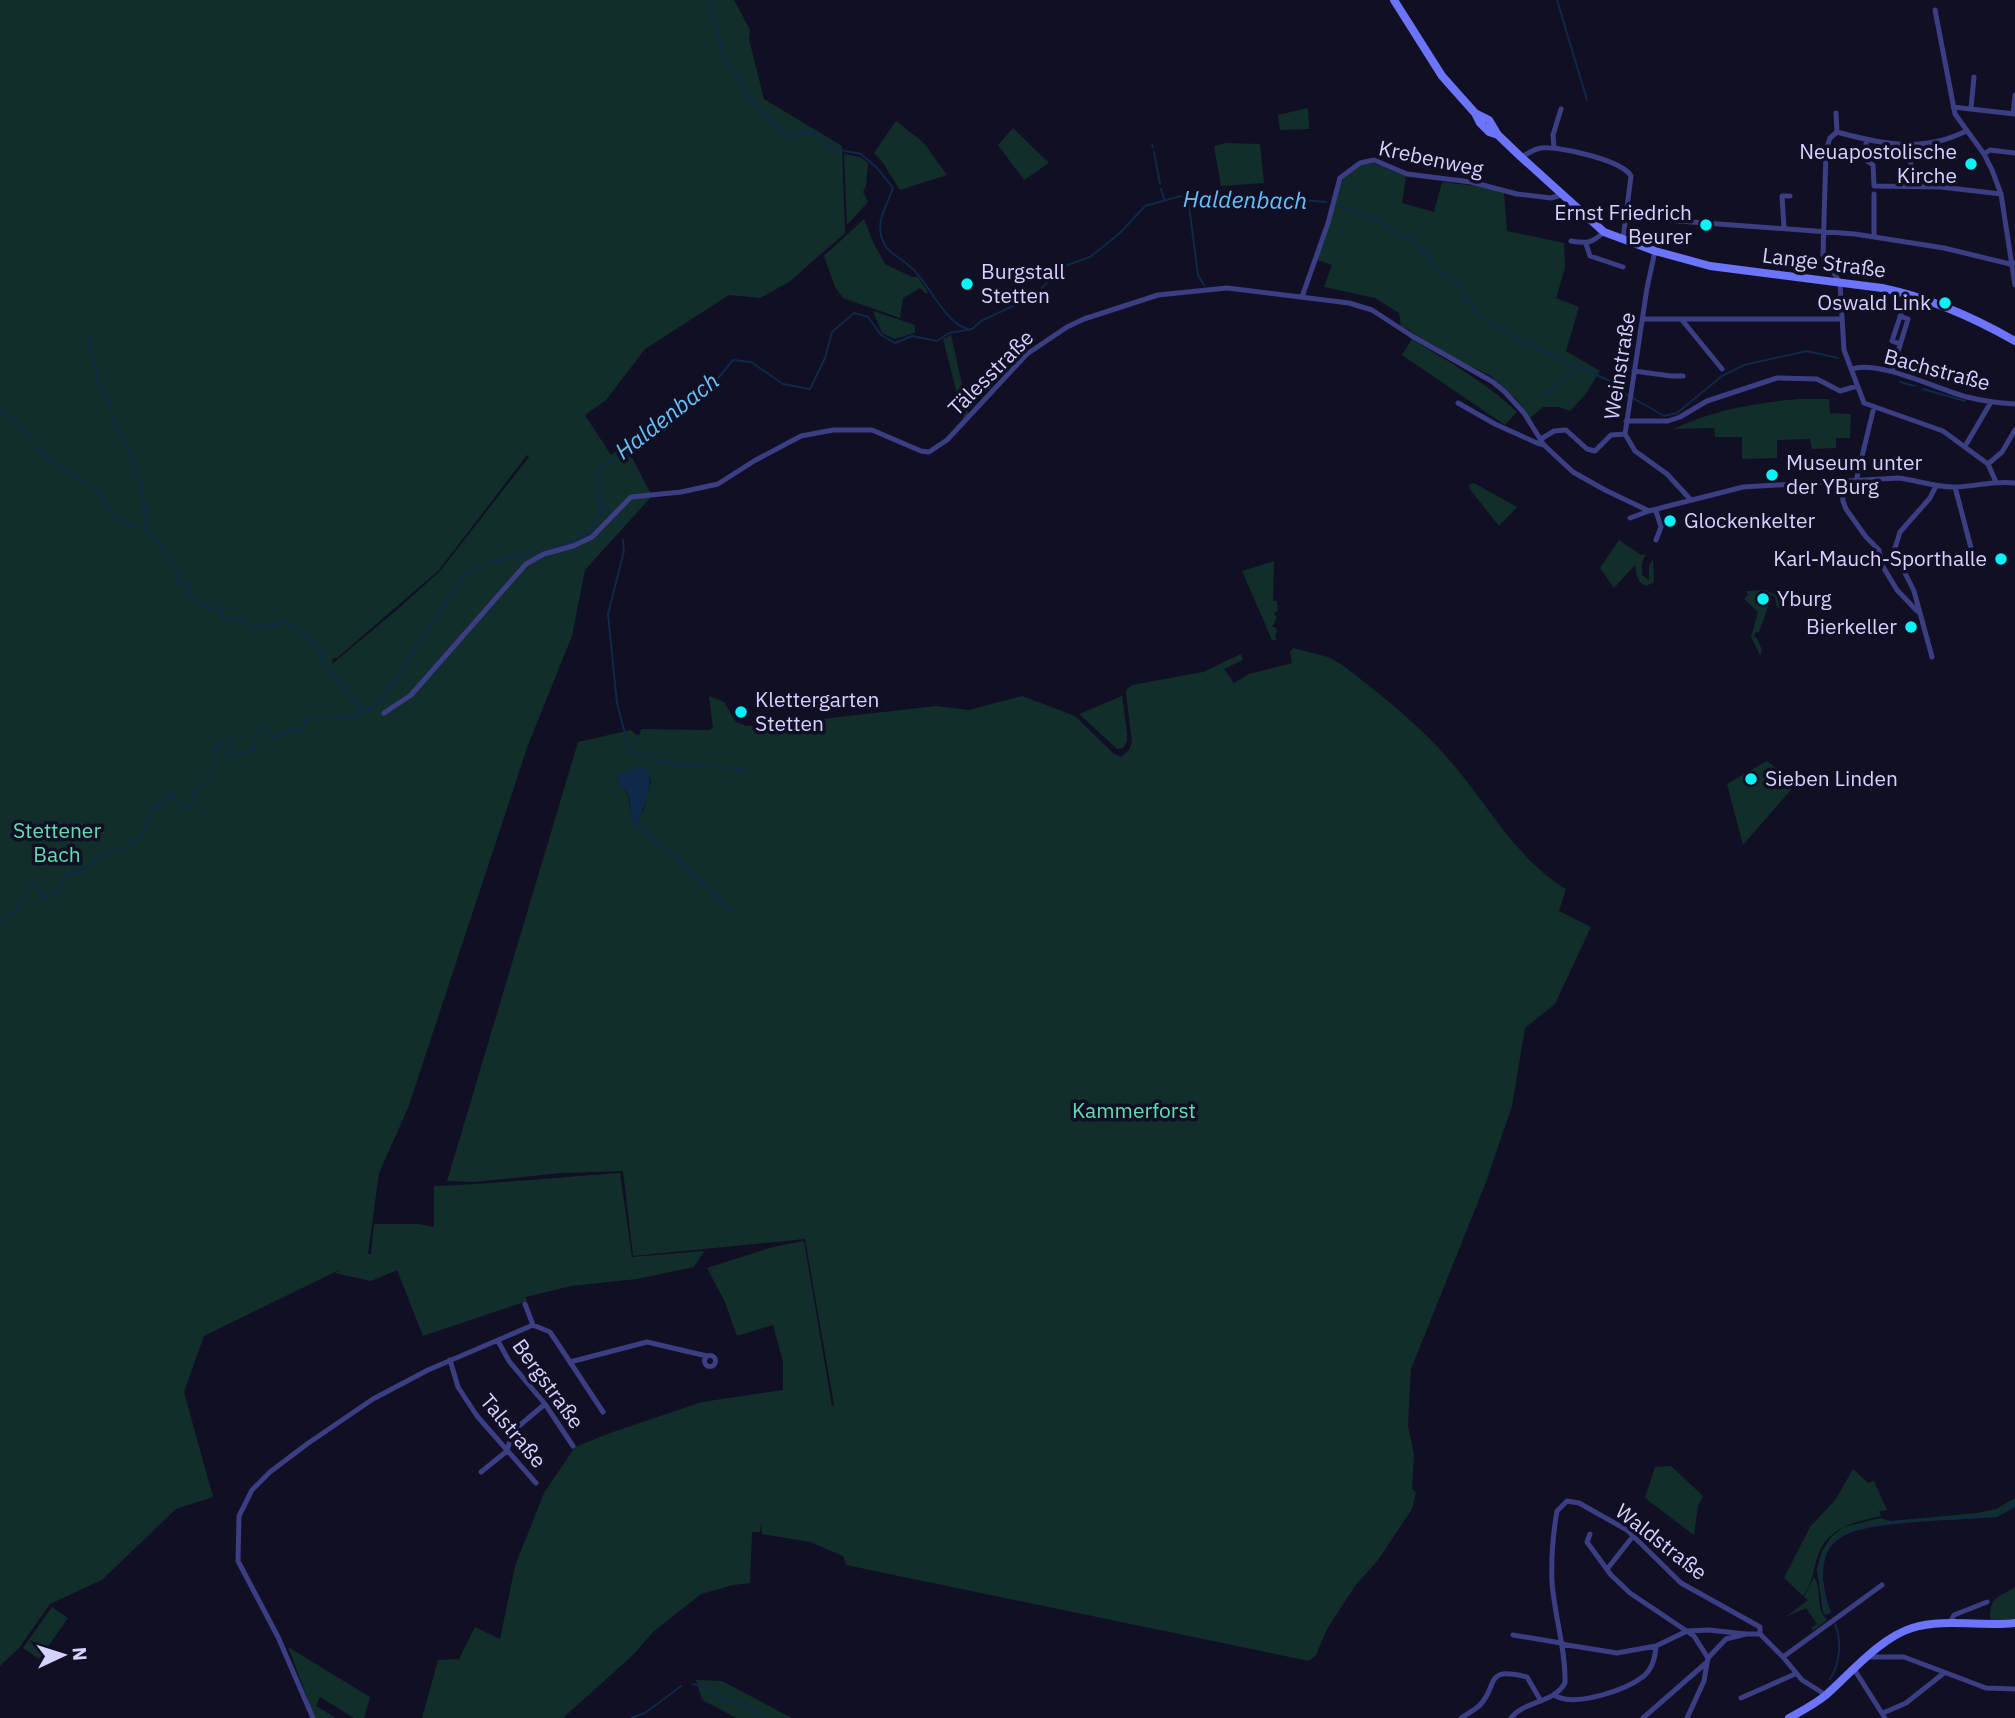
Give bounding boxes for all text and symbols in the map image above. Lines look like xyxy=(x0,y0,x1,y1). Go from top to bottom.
street label: Krebenweg xyxy=(1376,133,1486,183)
place label: Neuapostolische Kirche xyxy=(1799,137,1957,189)
marker: Neuapostolische Kirche xyxy=(1963,156,1979,172)
water label: Haldenbach xyxy=(1183,183,1307,215)
place label: Ernst Friedrich Beurer xyxy=(1554,198,1692,250)
marker: Ernst Friedrich Beurer xyxy=(1698,217,1714,233)
street label: Lange Straße xyxy=(1761,241,1888,283)
place label: Burgstall Stetten xyxy=(981,257,1065,309)
marker: Burgstall Stetten xyxy=(959,276,975,292)
place label: Oswald Link xyxy=(1817,288,1931,316)
marker: Oswald Link xyxy=(1937,295,1953,311)
street label: Weinstraße xyxy=(1597,310,1641,422)
street label: Tälesstraße xyxy=(941,323,1039,421)
street label: Bachstraße xyxy=(1881,341,1993,397)
water label: Haldenbach xyxy=(608,365,725,465)
place label: Museum unter der YBurg xyxy=(1786,448,1923,500)
marker: Museum unter der YBurg xyxy=(1764,467,1780,483)
place label: Glockenkelter xyxy=(1684,506,1815,534)
marker: Glockenkelter xyxy=(1662,513,1678,529)
place label: Karl-Mauch-Sporthalle xyxy=(1773,544,1987,572)
marker: Karl-Mauch-Sporthalle xyxy=(1993,551,2009,567)
place label: Yburg xyxy=(1777,584,1832,612)
marker: Yburg xyxy=(1755,591,1771,607)
place label: Bierkeller xyxy=(1806,612,1897,640)
marker: Bierkeller xyxy=(1903,619,1919,635)
place label: Klettergarten Stetten xyxy=(755,685,880,737)
marker: Klettergarten Stetten xyxy=(733,704,749,720)
place label: Sieben Linden xyxy=(1765,764,1898,792)
marker: Sieben Linden xyxy=(1743,771,1759,787)
park label: Stettener Bach xyxy=(13,816,101,868)
park label: Kammerforst xyxy=(1072,1096,1196,1124)
street label: Bergstraße xyxy=(507,1333,591,1434)
street label: Talstraße xyxy=(475,1387,553,1473)
street label: Waldstraße xyxy=(1610,1497,1713,1586)
north arrow xyxy=(28,1620,98,1690)
text: N xyxy=(68,1646,92,1662)

